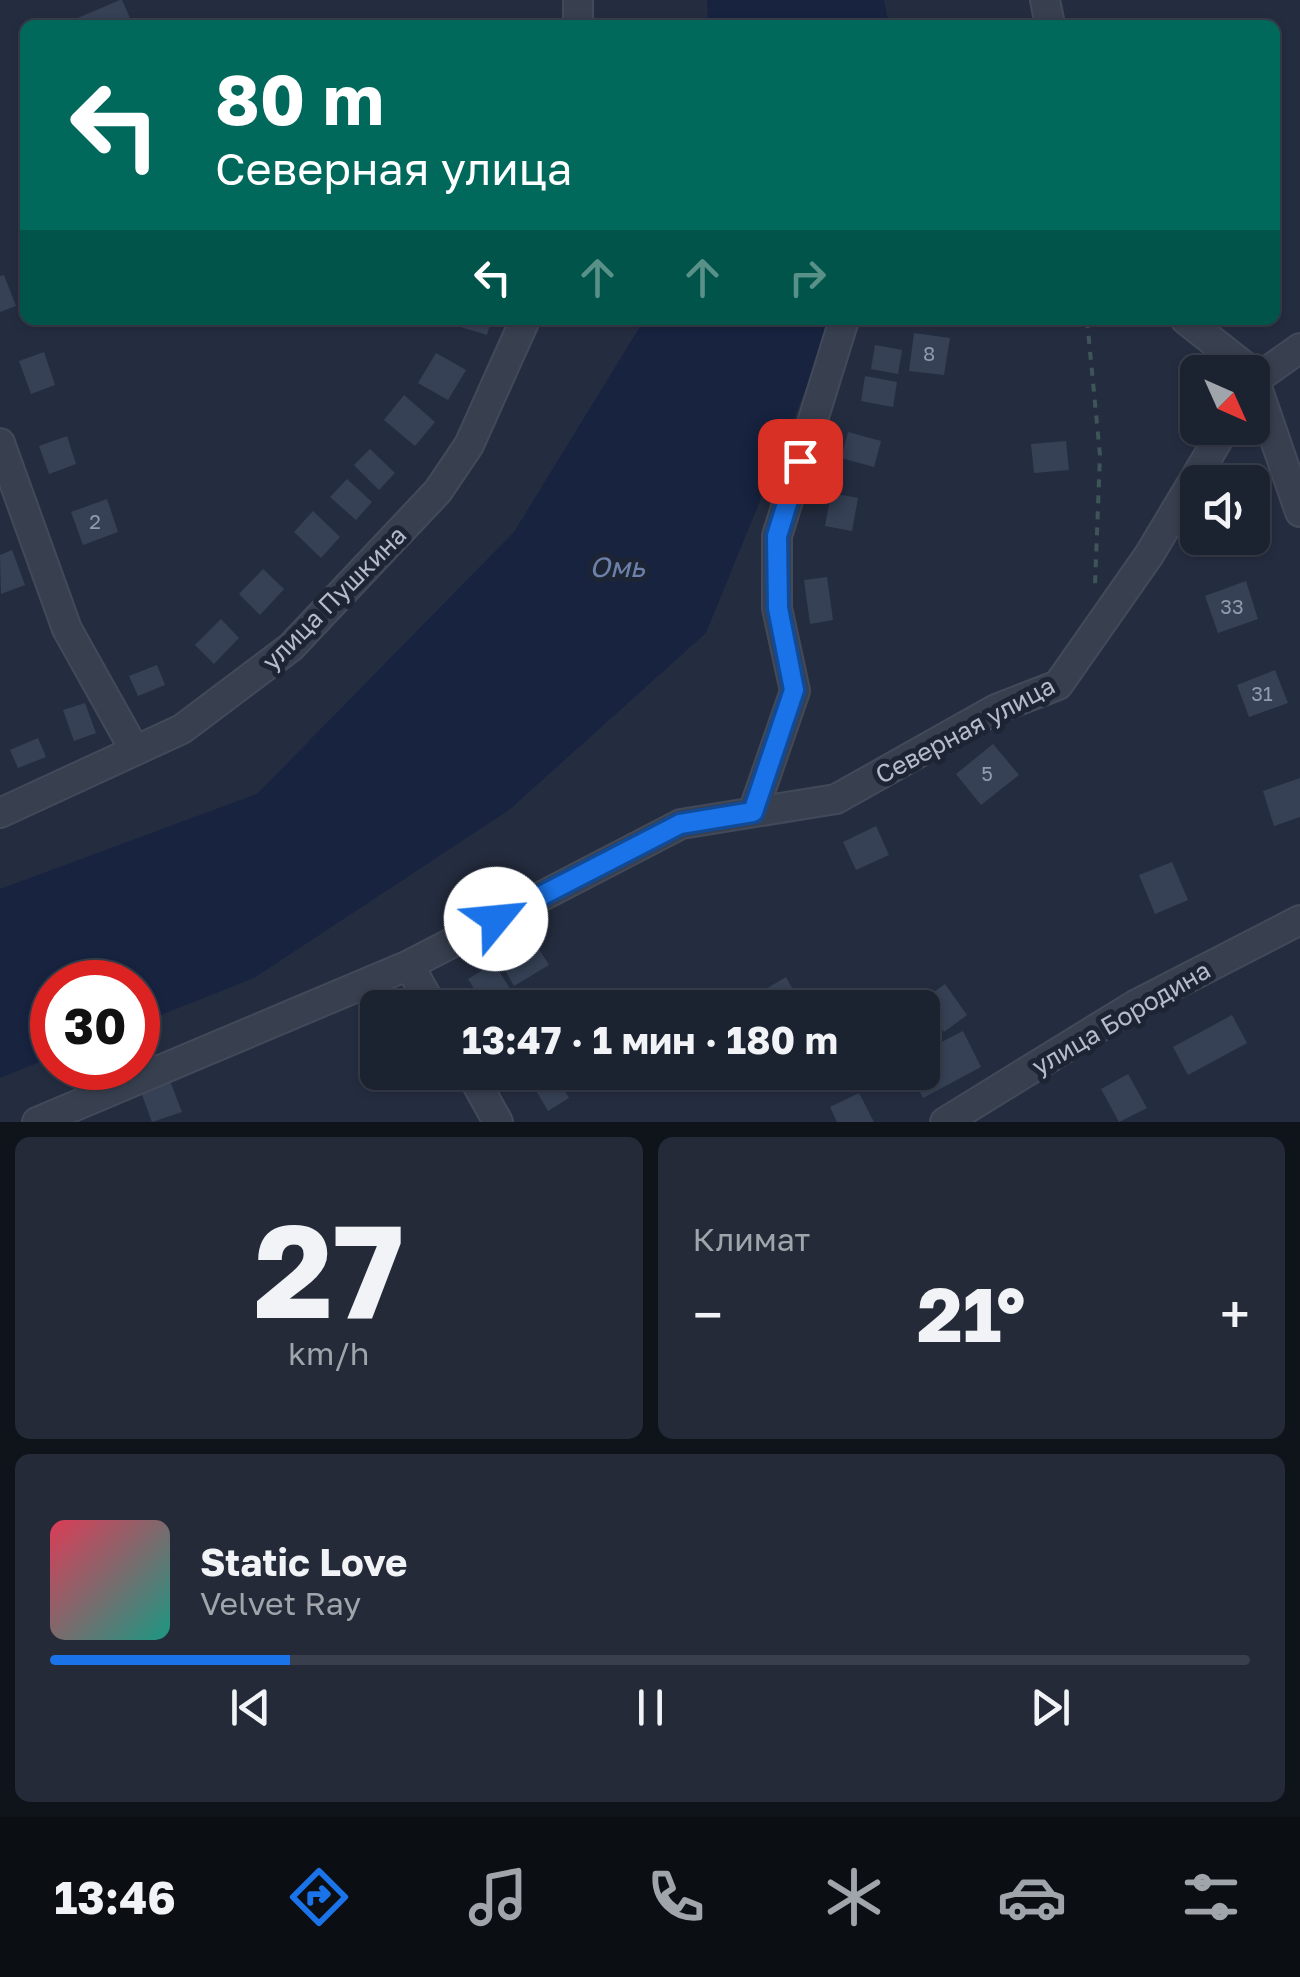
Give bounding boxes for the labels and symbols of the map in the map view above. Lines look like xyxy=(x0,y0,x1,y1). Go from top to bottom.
house number: 8 xyxy=(923,341,935,365)
north arrow xyxy=(1180,355,1270,445)
pin xyxy=(758,419,843,504)
house number: 2 xyxy=(89,509,101,533)
street label: улица Пушкина xyxy=(255,519,412,676)
water label: Омь xyxy=(589,550,646,583)
house number: 33 xyxy=(1220,594,1244,618)
street label: Северная улица xyxy=(870,669,1060,790)
house number: 31 xyxy=(1251,681,1273,705)
house number: 5 xyxy=(981,761,993,785)
position arrow xyxy=(444,867,548,971)
street label: улица Бородина xyxy=(1026,954,1216,1081)
speed limit sign: 30 xyxy=(30,960,160,1090)

